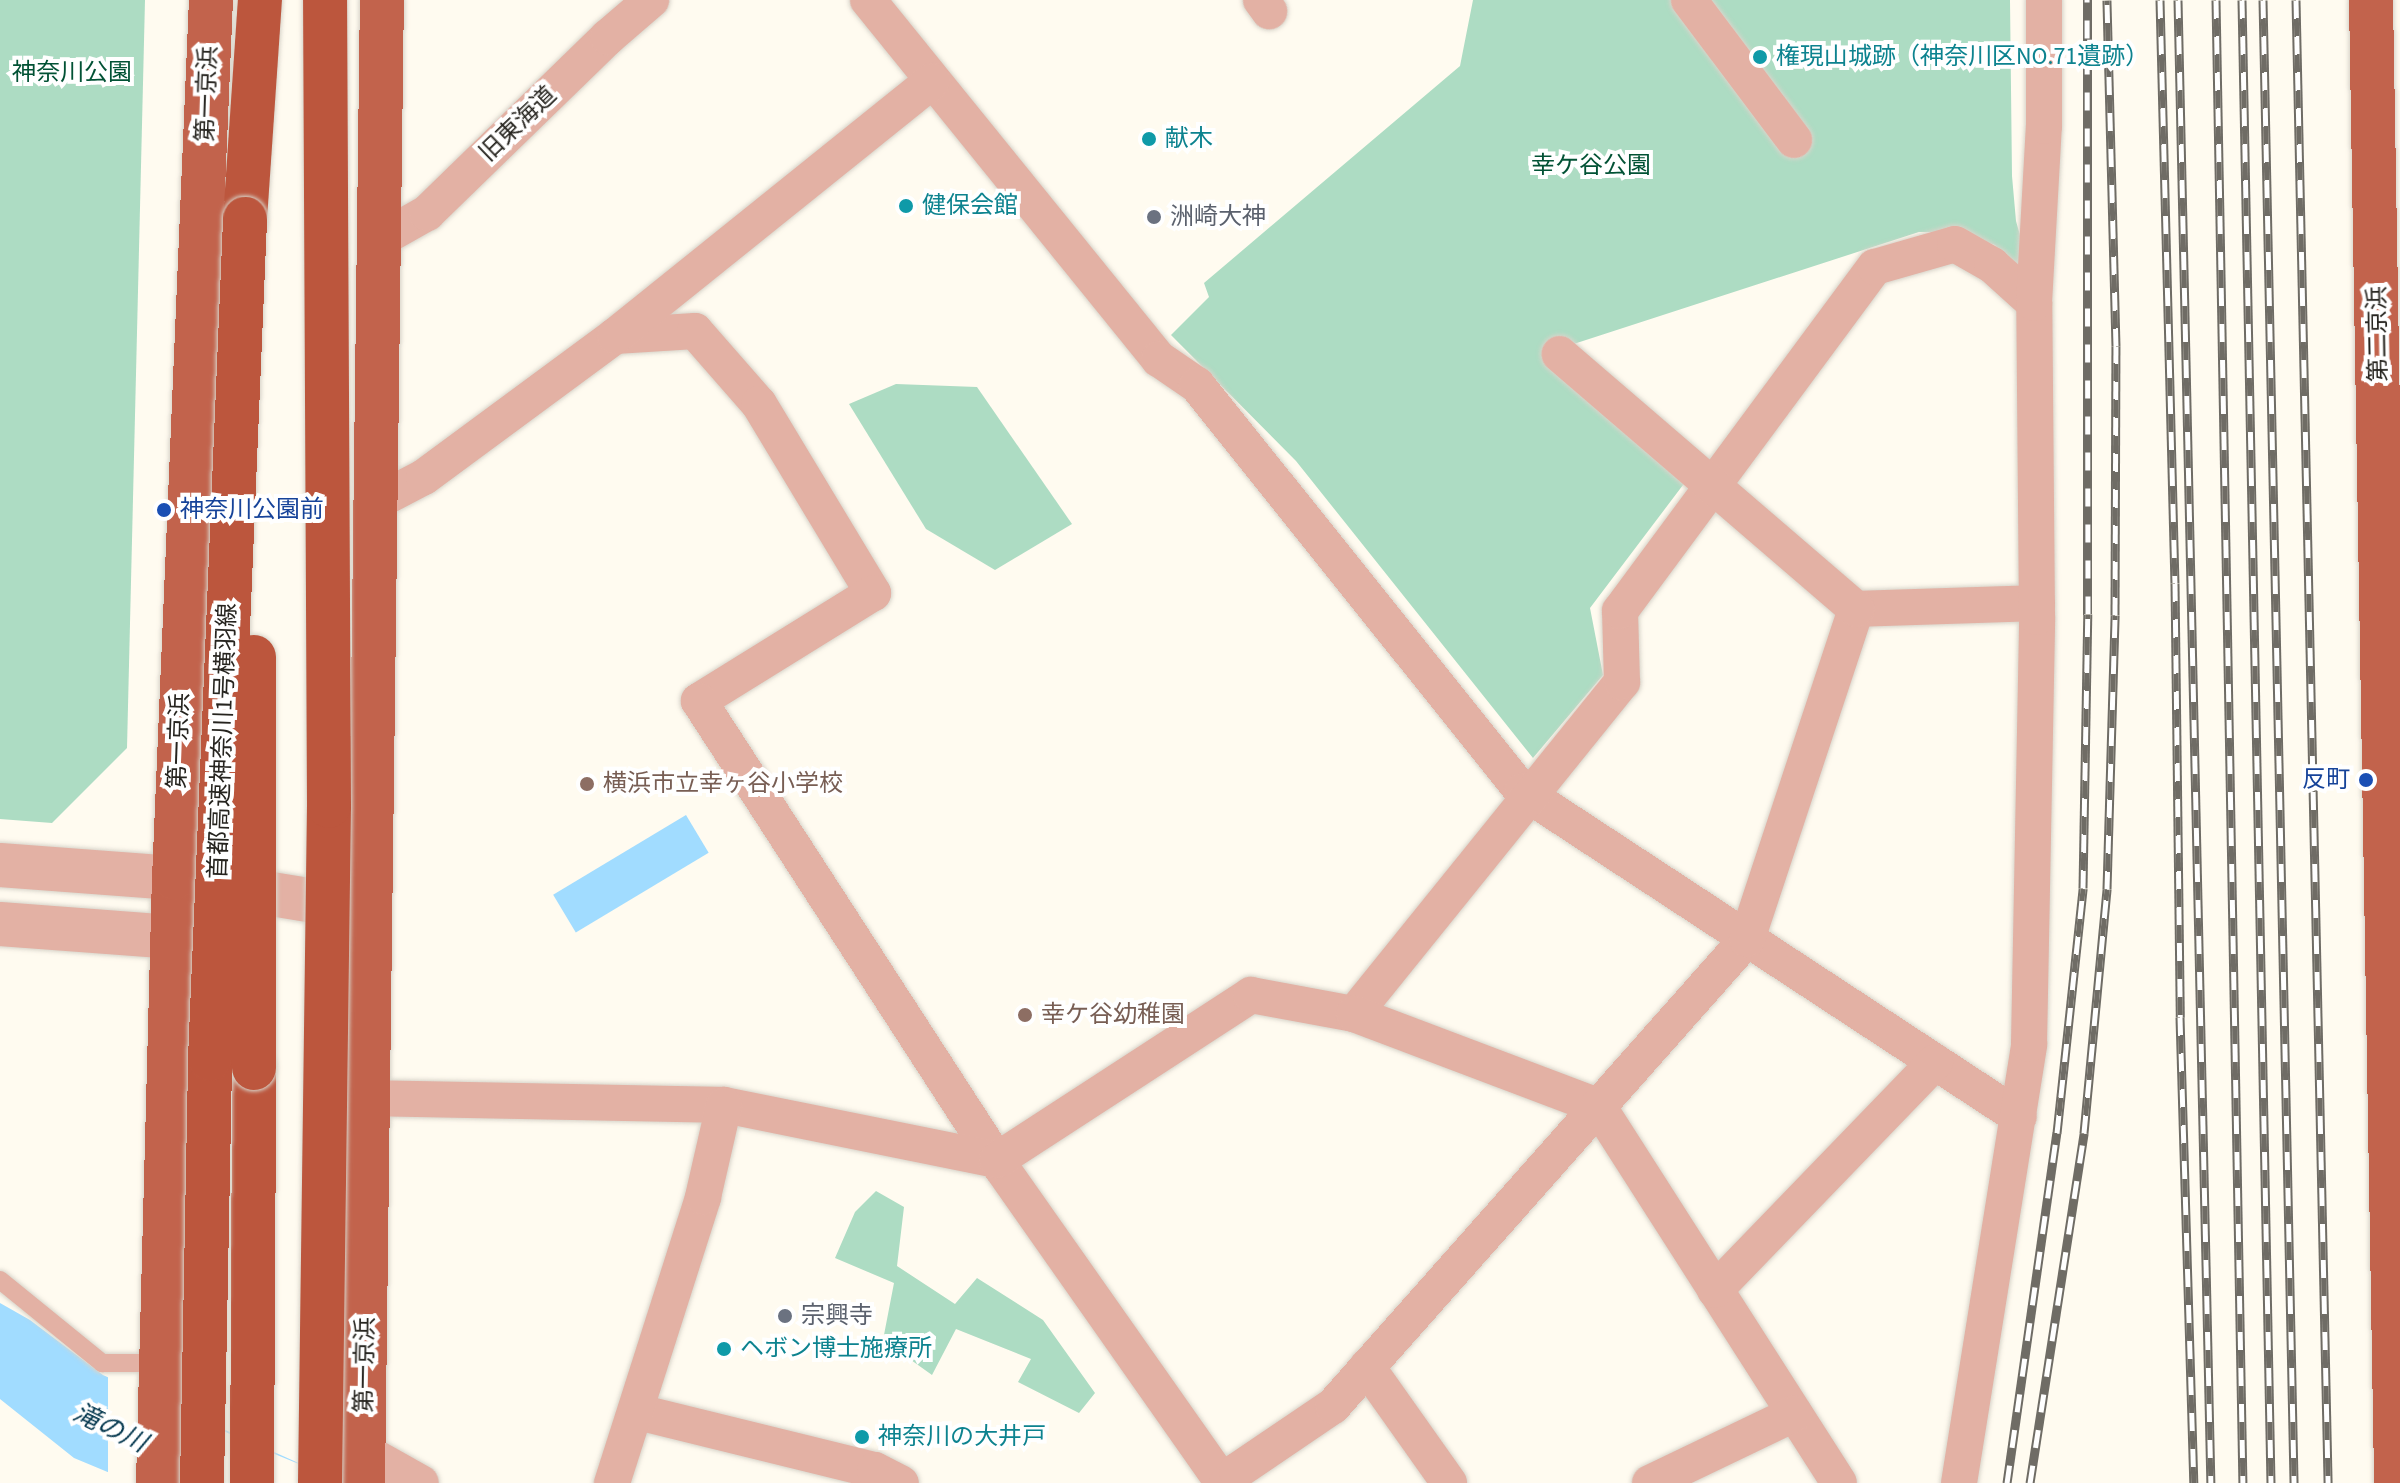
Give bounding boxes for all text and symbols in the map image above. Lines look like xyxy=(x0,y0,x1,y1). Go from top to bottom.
place label: 権現山城跡（神奈川区NO.71遺跡） xyxy=(1776,43,2149,71)
street label: 第一京浜 xyxy=(191,46,223,142)
marker: 権現山城跡（神奈川区NO.71遺跡） xyxy=(1751,48,1769,66)
park label: 神奈川公園 xyxy=(12,59,132,87)
street label: 旧東海道 xyxy=(473,80,563,168)
place label: 献木 xyxy=(1165,125,1213,153)
marker: 献木 xyxy=(1140,130,1158,148)
park label: 幸ケ谷公園 xyxy=(1531,152,1651,180)
place label: 健保会館 xyxy=(922,192,1018,220)
marker: 健保会館 xyxy=(897,197,915,215)
place label: 洲崎大神 xyxy=(1170,203,1266,231)
marker: 洲崎大神 xyxy=(1145,208,1163,226)
street label: 第二京浜 xyxy=(2363,286,2393,382)
place label: 神奈川公園前 xyxy=(180,496,324,524)
marker: 神奈川公園前 xyxy=(155,501,173,519)
street label: 首都高速神奈川1号横羽線 xyxy=(204,603,242,879)
street label: 第一京浜 xyxy=(163,693,195,789)
place label: 反町 xyxy=(2302,766,2350,794)
place label: 横浜市立幸ヶ谷小学校 xyxy=(603,770,843,798)
marker: 反町 xyxy=(2357,771,2375,789)
marker: 横浜市立幸ヶ谷小学校 xyxy=(578,775,596,793)
place label: 幸ケ谷幼稚園 xyxy=(1041,1001,1185,1029)
marker: 幸ケ谷幼稚園 xyxy=(1016,1006,1034,1024)
place label: 宗興寺 xyxy=(801,1302,873,1330)
marker: 宗興寺 xyxy=(776,1307,794,1325)
street label: 第一京浜 xyxy=(350,1317,380,1413)
place label: ヘボン博士施療所 xyxy=(740,1335,932,1363)
marker: ヘボン博士施療所 xyxy=(715,1340,733,1358)
water label: 滝の川 xyxy=(68,1397,152,1459)
place label: 神奈川の大井戸 xyxy=(878,1423,1046,1451)
marker: 神奈川の大井戸 xyxy=(853,1428,871,1446)

